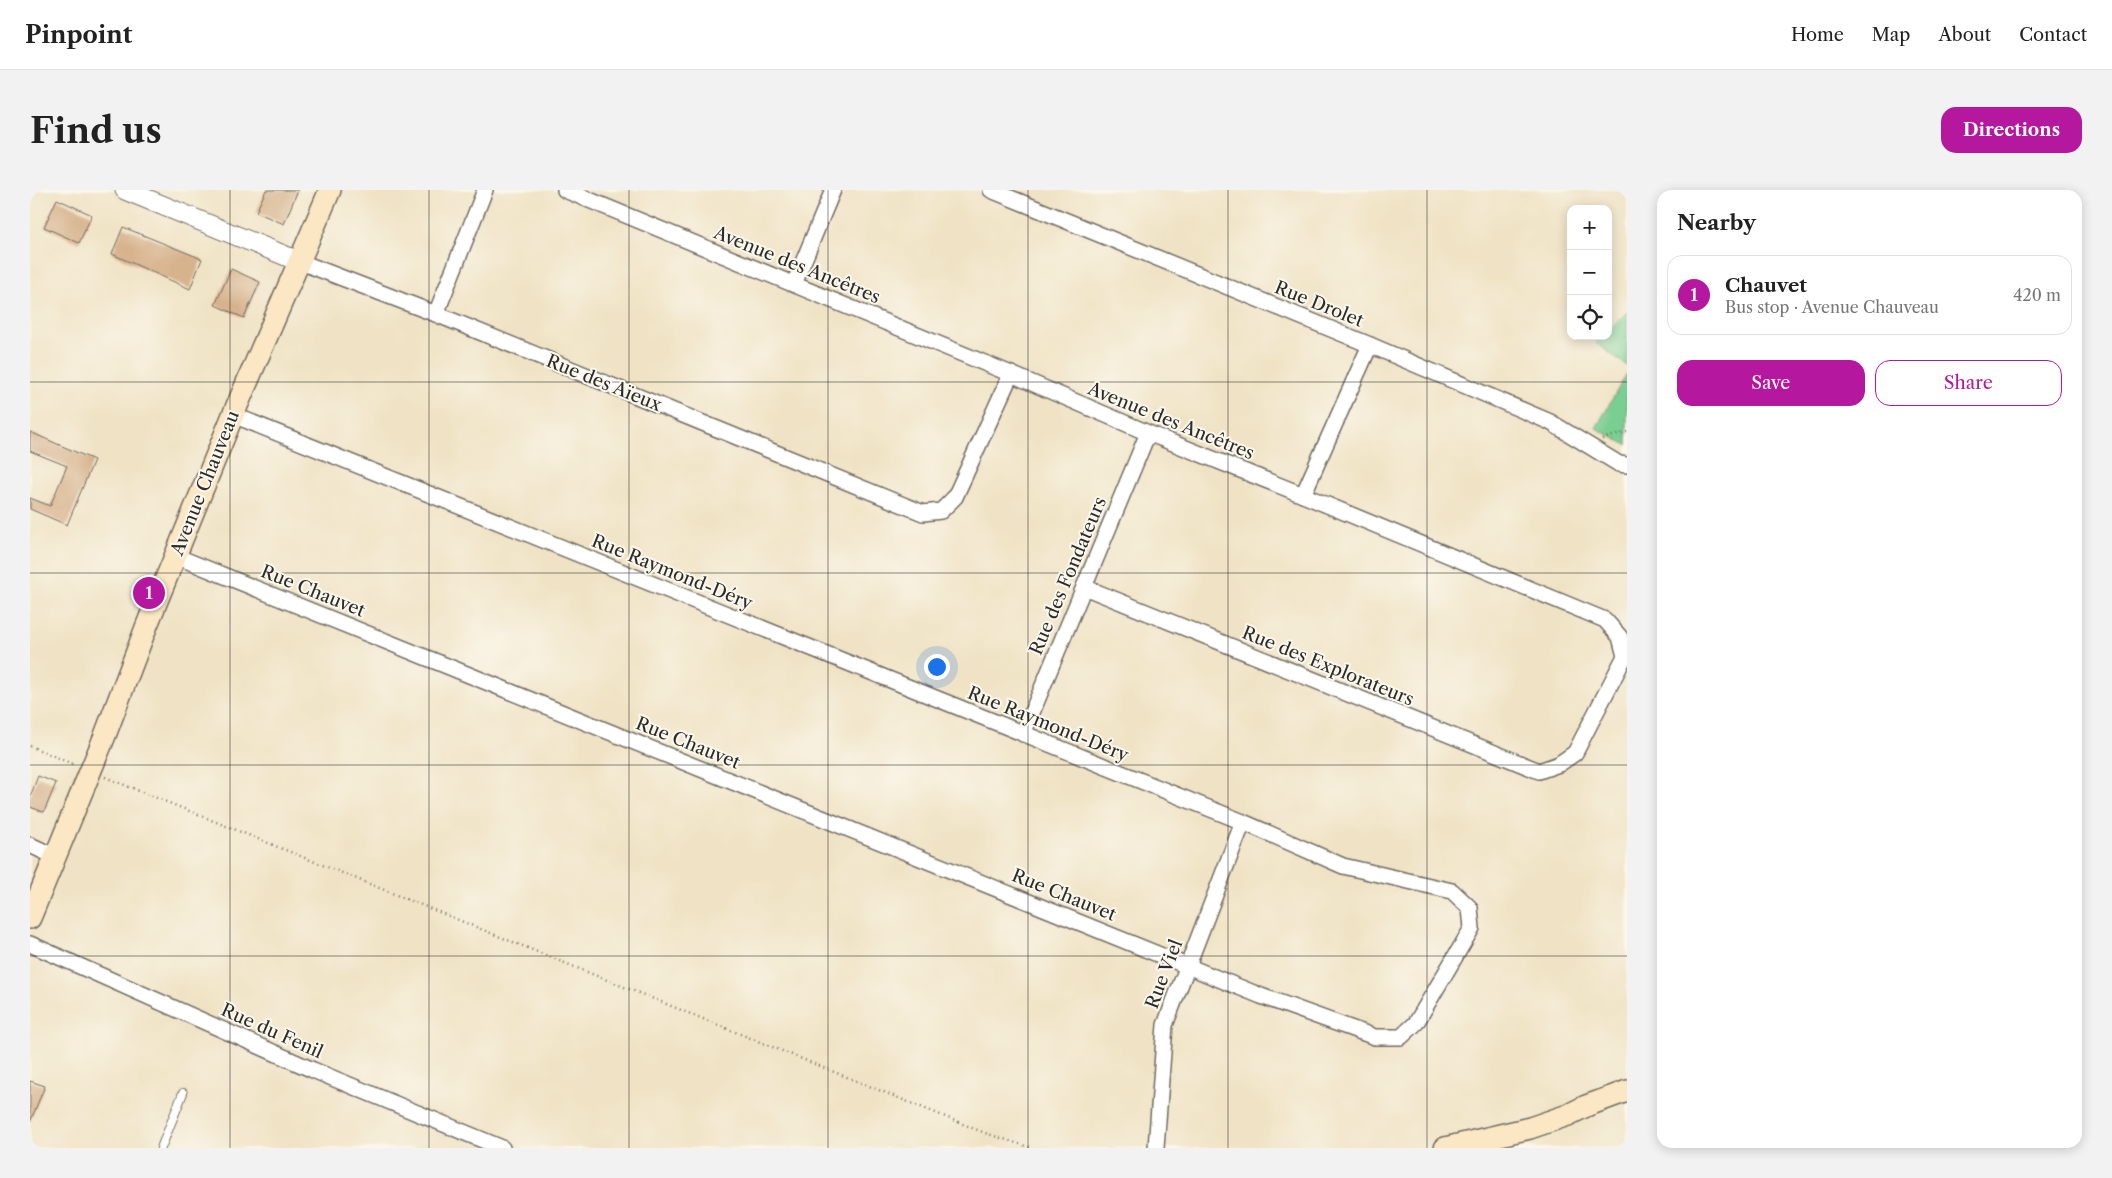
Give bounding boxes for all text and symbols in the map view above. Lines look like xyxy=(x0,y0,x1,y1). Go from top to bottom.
text: Pinpoint xyxy=(25,20,132,49)
text: Home xyxy=(1791,24,1844,46)
text: Map xyxy=(1872,24,1910,46)
text: About xyxy=(1938,24,1991,46)
text: Contact xyxy=(2019,24,2087,46)
button: Directions xyxy=(1941,107,2082,153)
text: Find us xyxy=(30,109,162,152)
map controls xyxy=(1567,205,1612,340)
button: + xyxy=(1567,205,1612,250)
text: Nearby xyxy=(1677,210,1756,235)
street label: Avenue des Ancêtres xyxy=(710,221,883,308)
button: − xyxy=(1567,250,1612,295)
text: Chauvet xyxy=(1725,274,1807,297)
street label: Rue Drolet xyxy=(1271,276,1367,332)
text: 1 xyxy=(1690,285,1698,305)
text: 420 m xyxy=(2013,285,2061,305)
button: locate xyxy=(1567,295,1612,340)
text: Bus stop · Avenue Chauveau xyxy=(1725,297,1939,317)
street label: Rue des Aïeux xyxy=(543,350,665,416)
button: Save xyxy=(1677,360,1865,406)
button: Share xyxy=(1875,360,2062,406)
street label: Avenue des Ancêtres xyxy=(1084,377,1257,464)
street label: Avenue Chauveau xyxy=(166,407,244,560)
street label: Rue des Fondateurs xyxy=(1025,494,1111,658)
street label: Rue Raymond-Déry xyxy=(588,530,757,615)
street label: Rue Chauvet xyxy=(258,560,369,622)
pin: 1 xyxy=(133,574,165,612)
street label: Rue des Explorateurs xyxy=(1239,622,1417,710)
your location xyxy=(924,654,950,680)
street label: Rue Raymond-Déry xyxy=(964,682,1133,767)
street label: Rue Chauvet xyxy=(633,712,744,774)
street label: Rue Chauvet xyxy=(1009,864,1120,926)
street label: Rue Viel xyxy=(1141,936,1187,1012)
street label: Rue du Fenil xyxy=(218,999,326,1063)

